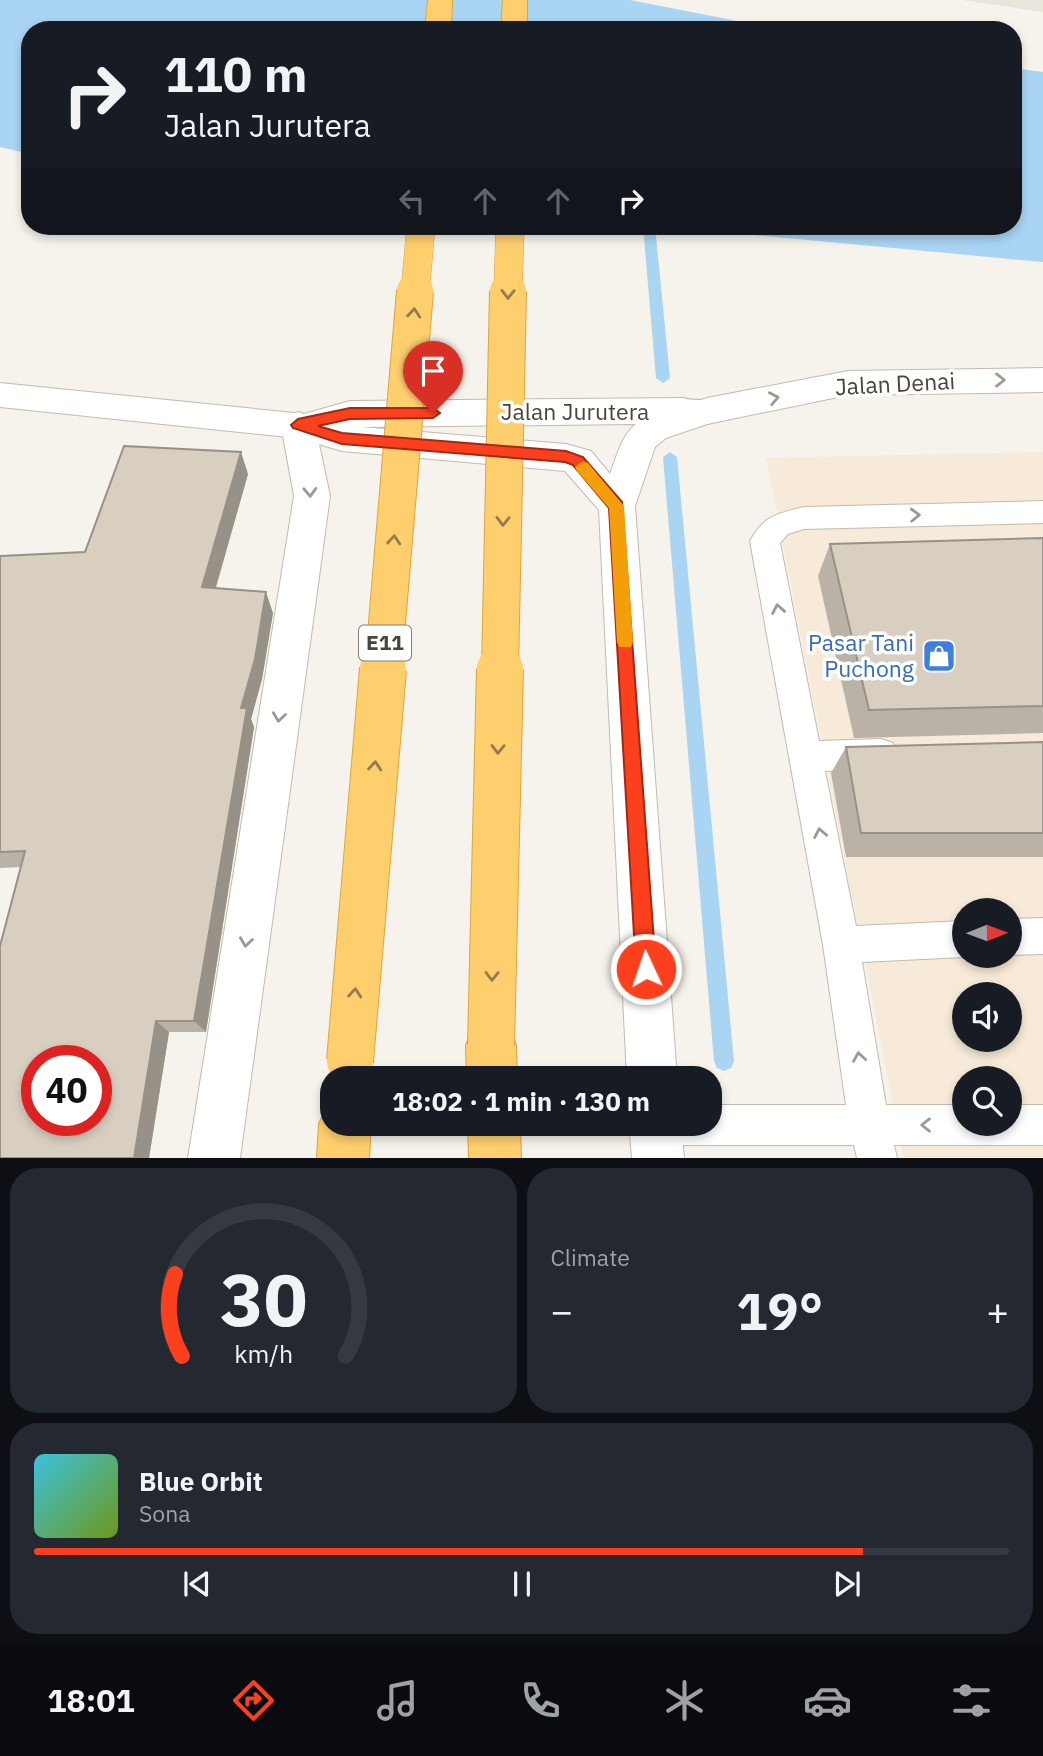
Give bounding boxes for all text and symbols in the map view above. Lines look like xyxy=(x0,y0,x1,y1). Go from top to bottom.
text: 110 m xyxy=(164,42,308,105)
icon: right xyxy=(49,49,140,140)
text: Jalan Jurutera xyxy=(164,104,371,146)
icon: left xyxy=(393,182,431,220)
icon: ahead xyxy=(466,182,504,220)
icon: ahead xyxy=(539,182,577,220)
icon: right xyxy=(612,182,650,220)
one-way arrow xyxy=(500,289,516,300)
one-way arrow xyxy=(406,307,421,318)
pin xyxy=(403,341,463,413)
icon: arrive xyxy=(414,352,452,390)
street label: Jalan Denai xyxy=(834,365,956,401)
one-way arrow xyxy=(996,372,1006,388)
one-way arrow xyxy=(768,391,780,406)
street label: Jalan Jurutera xyxy=(501,396,649,426)
one-way arrow xyxy=(302,487,318,497)
one-way arrow xyxy=(910,508,921,523)
one-way arrow xyxy=(495,517,511,527)
one-way arrow xyxy=(386,534,401,545)
one-way arrow xyxy=(771,603,786,615)
road number: E11 xyxy=(359,626,411,660)
place label: Pasar Tani Puchong xyxy=(808,627,914,683)
shop icon: Pasar Tani Puchong xyxy=(920,637,958,675)
one-way arrow xyxy=(272,711,287,723)
one-way arrow xyxy=(490,744,505,755)
one-way arrow xyxy=(367,761,382,772)
one-way arrow xyxy=(813,827,828,839)
north arrow xyxy=(952,898,1022,968)
map controls xyxy=(952,898,1022,1136)
position arrow xyxy=(609,932,683,1006)
one-way arrow xyxy=(239,936,254,948)
one-way arrow xyxy=(485,971,500,982)
button: sound xyxy=(952,982,1022,1052)
one-way arrow xyxy=(348,987,363,999)
speed limit sign: 40 xyxy=(21,1045,112,1136)
one-way arrow xyxy=(851,1051,866,1063)
button: search xyxy=(952,1066,1022,1136)
text: 18:02 · 1 min · 130 m xyxy=(392,1084,650,1118)
one-way arrow xyxy=(920,1117,931,1133)
text: Climate xyxy=(551,1242,630,1272)
text: 30 xyxy=(220,1252,307,1347)
text: 19° xyxy=(736,1277,823,1344)
text: − xyxy=(551,1286,573,1335)
text: + xyxy=(986,1286,1009,1335)
text: km/h xyxy=(234,1337,293,1370)
text: Blue Orbit xyxy=(139,1464,263,1498)
text: Sona xyxy=(139,1498,191,1528)
icon: previous xyxy=(178,1565,216,1603)
icon: pause xyxy=(503,1565,541,1603)
icon: next xyxy=(828,1565,866,1603)
icon: directions xyxy=(229,1676,278,1725)
icon: music xyxy=(373,1676,422,1725)
icon: phone xyxy=(516,1676,565,1725)
icon: climate xyxy=(660,1676,709,1725)
icon: car xyxy=(803,1676,852,1725)
icon: filters xyxy=(947,1676,996,1725)
text: 18:01 xyxy=(47,1679,135,1721)

